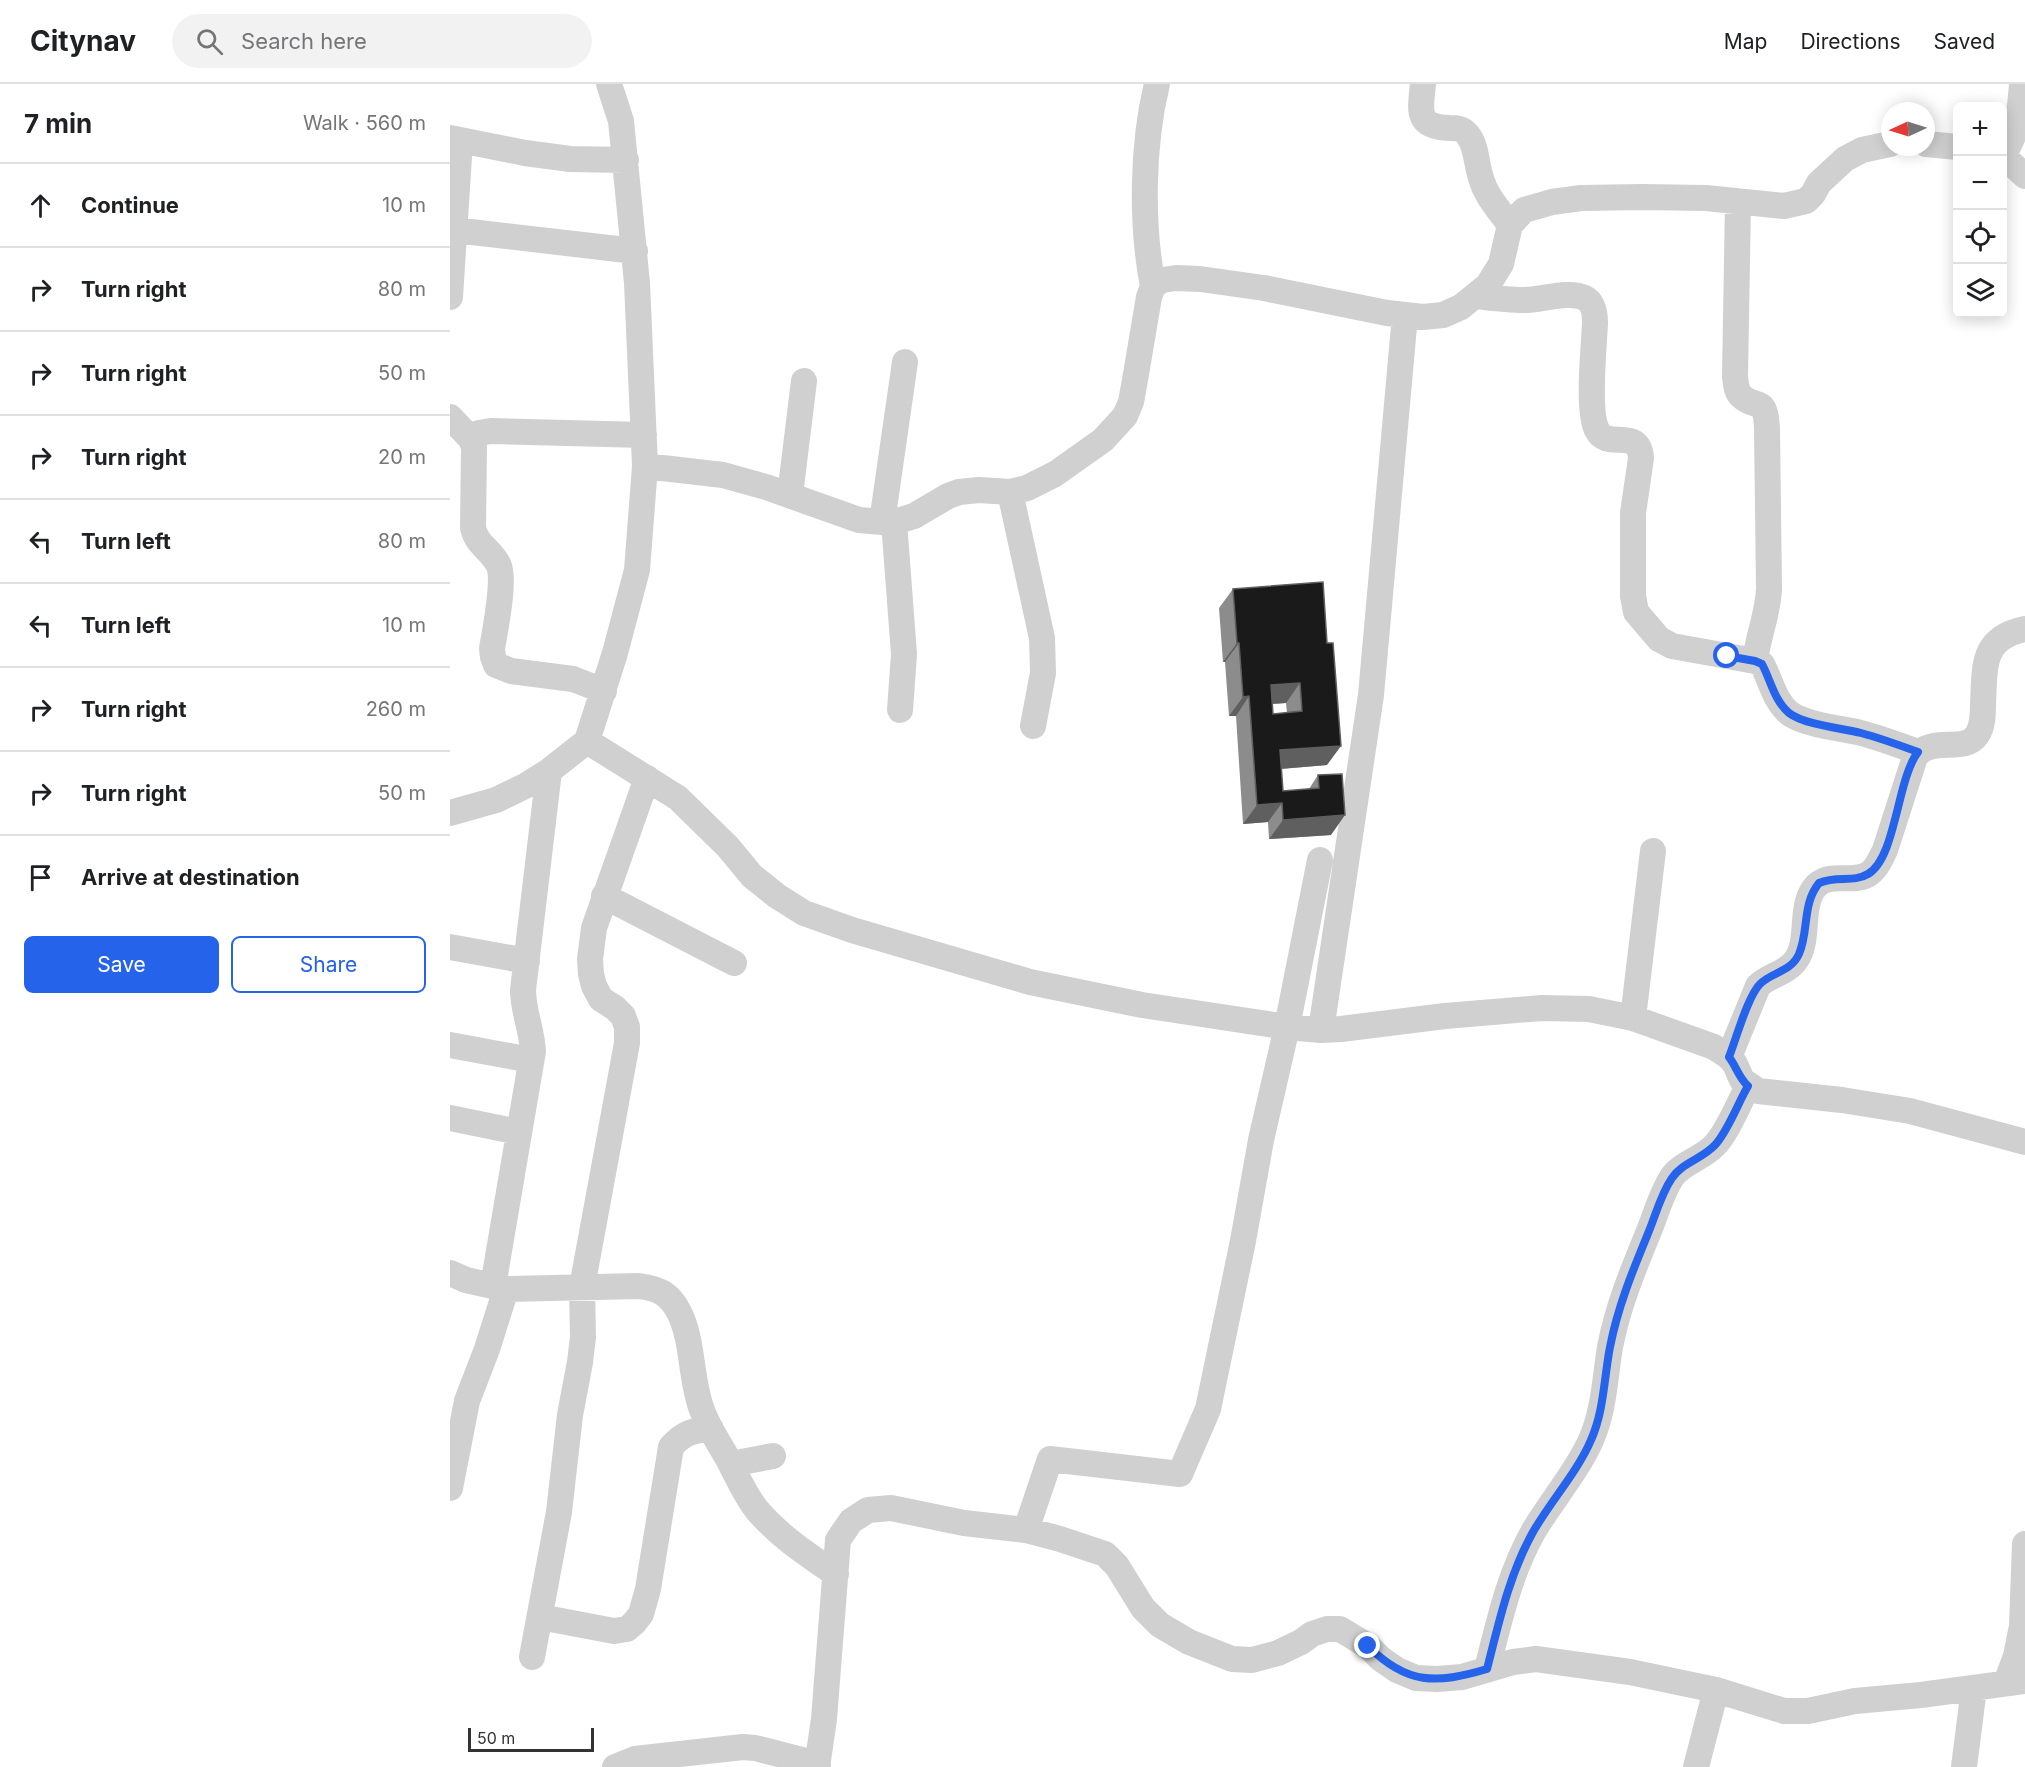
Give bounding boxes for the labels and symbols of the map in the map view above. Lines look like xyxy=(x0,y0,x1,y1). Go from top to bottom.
north arrow xyxy=(1881,102,1935,156)
route start xyxy=(1713,642,1739,668)
route end xyxy=(1354,1632,1380,1658)
scale bar xyxy=(468,1725,594,1752)

